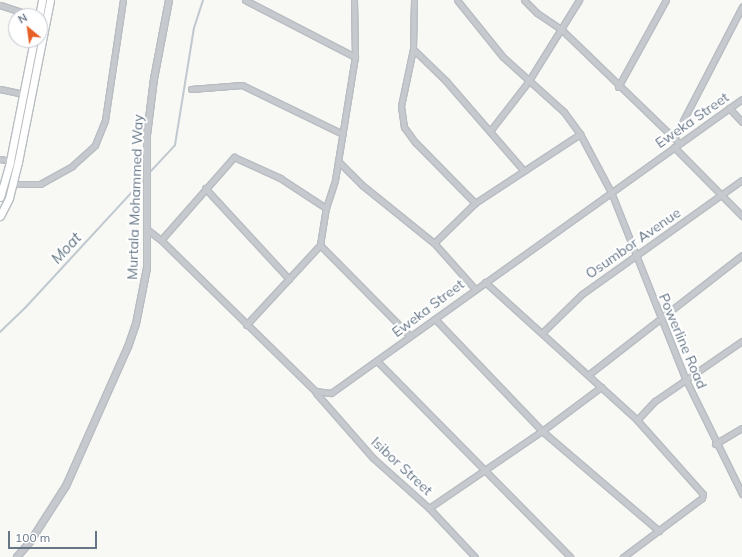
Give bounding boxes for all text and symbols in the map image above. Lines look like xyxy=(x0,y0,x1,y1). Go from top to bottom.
north arrow xyxy=(8,8,48,48)
text: N xyxy=(16,10,30,27)
street label: Eweka Street xyxy=(652,89,732,151)
street label: Murtala Mohammed Way xyxy=(124,114,146,280)
street label: Osumbor Avenue xyxy=(582,204,684,282)
water label: Moat xyxy=(47,229,85,267)
street label: Eweka Street xyxy=(389,276,467,340)
street label: Powerline Road xyxy=(655,291,711,391)
street label: Isibor Street xyxy=(368,433,436,499)
scale bar xyxy=(10,523,99,549)
text: 100 m xyxy=(15,530,50,545)

